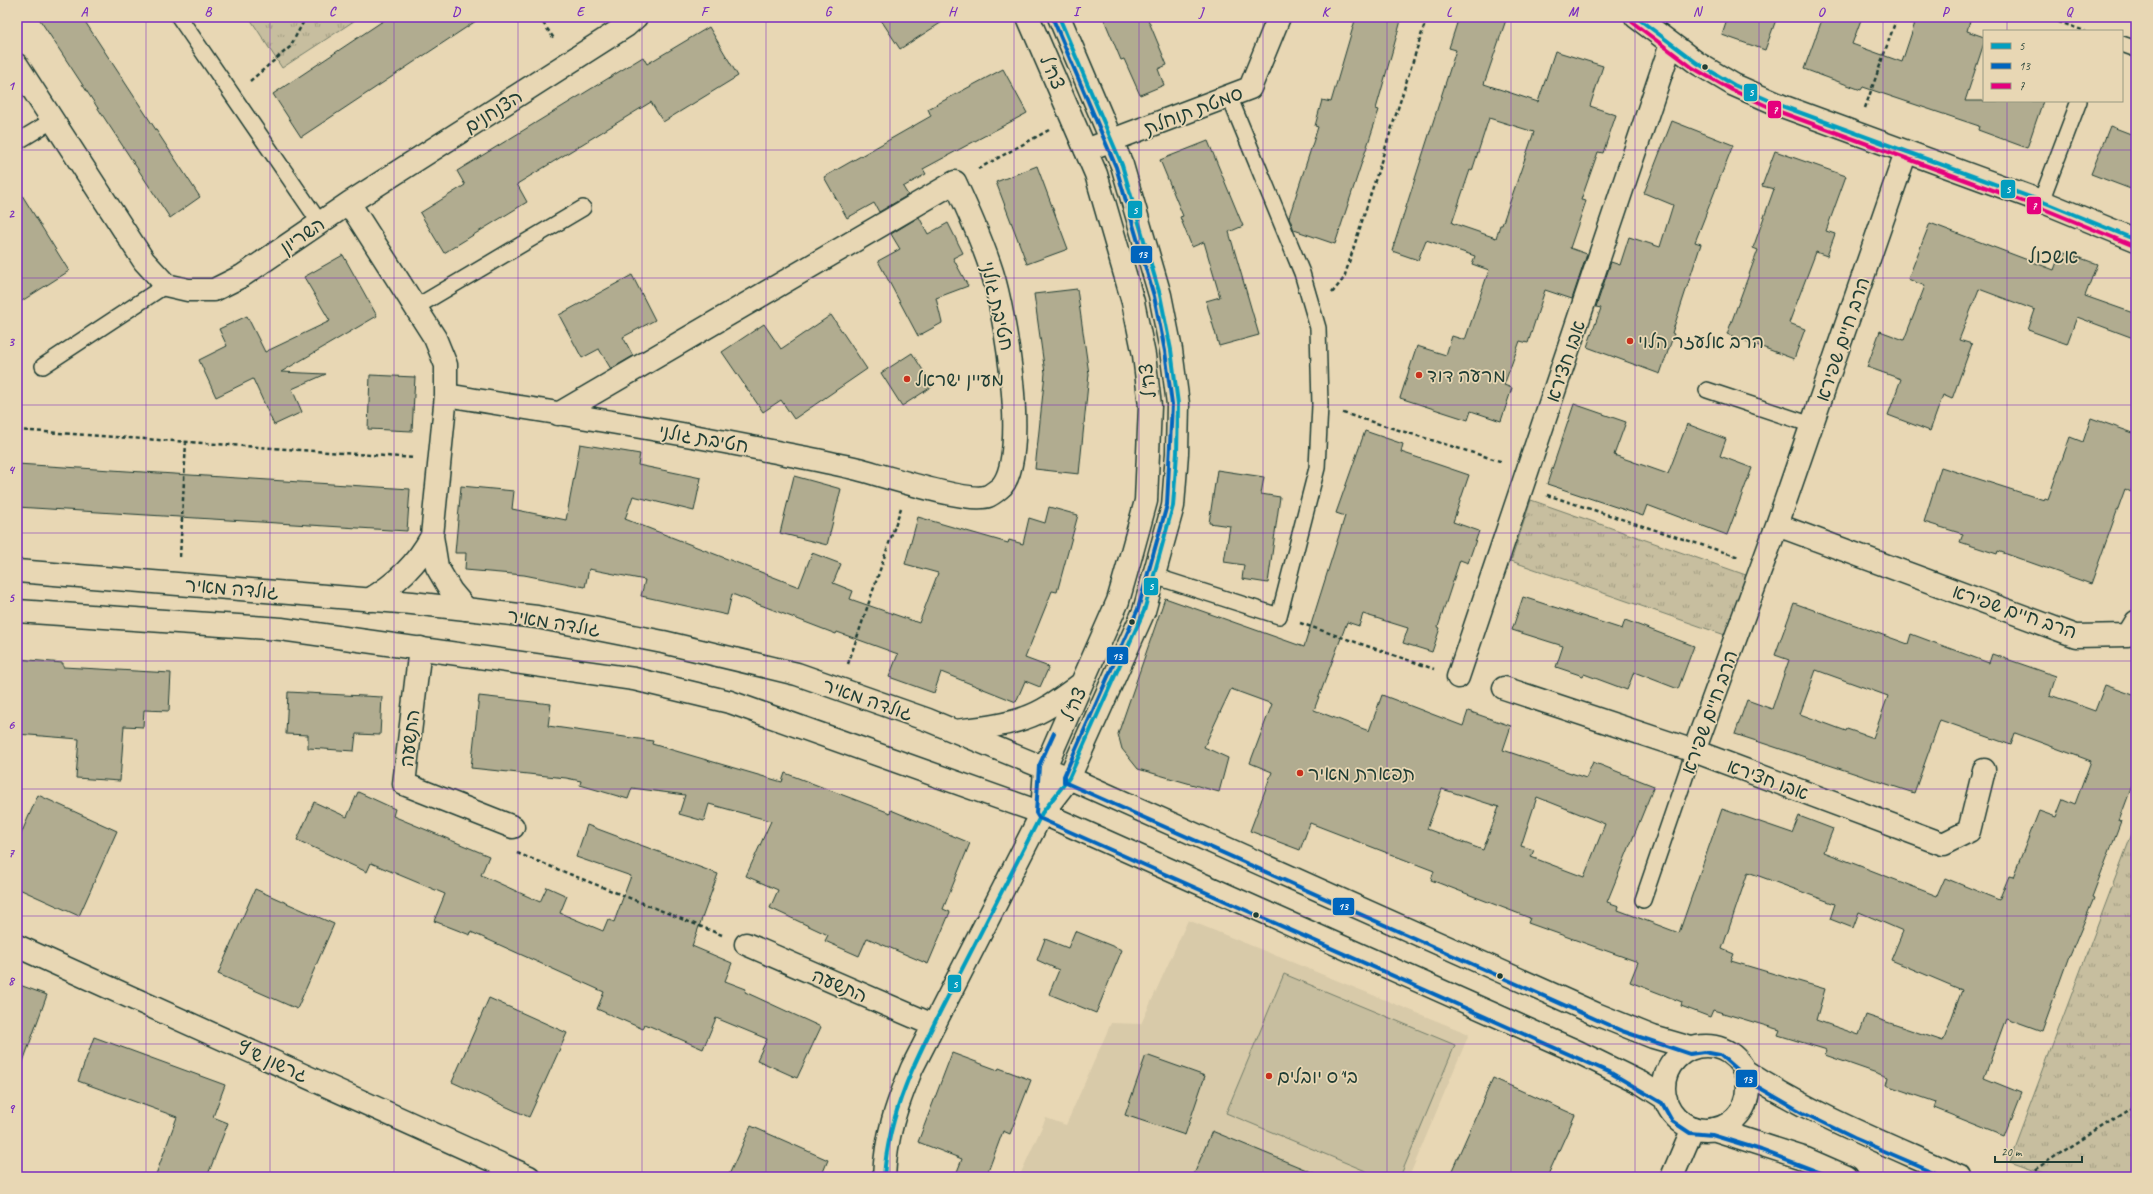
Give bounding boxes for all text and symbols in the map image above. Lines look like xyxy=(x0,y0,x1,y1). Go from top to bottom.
text: A xyxy=(81,4,89,20)
text: B xyxy=(205,4,213,20)
text: C xyxy=(329,4,337,20)
text: D xyxy=(452,4,461,20)
text: E xyxy=(577,4,586,20)
text: F xyxy=(701,4,710,20)
text: G xyxy=(825,4,833,20)
text: H xyxy=(948,4,958,20)
text: I xyxy=(1073,4,1082,20)
text: J xyxy=(1198,4,1205,20)
text: K xyxy=(1322,4,1332,20)
text: L xyxy=(1446,4,1453,20)
text: M xyxy=(1568,4,1579,20)
text: N xyxy=(1693,4,1704,20)
text: O xyxy=(1818,4,1827,20)
text: P xyxy=(1942,4,1951,20)
text: Q xyxy=(2066,4,2074,20)
legend xyxy=(1983,30,2123,102)
text: 5 xyxy=(2019,38,2025,54)
street label: צה"ל xyxy=(1034,52,1070,93)
text: 13 xyxy=(2019,58,2031,74)
unlabelled marker xyxy=(1700,62,1710,72)
text: 1 xyxy=(8,78,16,94)
text: 7 xyxy=(2019,78,2025,94)
street label: סמטת תוחלת xyxy=(1140,81,1246,141)
line badge: 5 xyxy=(1743,83,1758,102)
street label: הצנחנים xyxy=(460,85,527,139)
text: 5 xyxy=(1749,85,1755,99)
line badge: 7 xyxy=(1767,100,1782,119)
text: 7 xyxy=(1773,102,1779,116)
line badge: 5 xyxy=(2000,179,2016,199)
text: 5 xyxy=(2006,182,2012,196)
line badge: 7 xyxy=(2026,196,2042,215)
text: 7 xyxy=(2032,198,2038,212)
line badge: 5 xyxy=(1127,200,1143,219)
text: 5 xyxy=(1133,203,1139,217)
text: 2 xyxy=(8,206,15,222)
street label: השריון xyxy=(275,212,330,260)
district label: אשכול xyxy=(2028,244,2078,269)
line badge: 13 xyxy=(1130,245,1153,264)
text: 13 xyxy=(1137,247,1148,261)
street label: חטיבת גולני xyxy=(975,259,1019,353)
street label: הרב חיים שפירא xyxy=(1810,274,1875,405)
street label: אבו חצירא xyxy=(1541,317,1591,405)
place label: הרב אלעזר הלוי xyxy=(1638,330,1764,354)
text: 3 xyxy=(8,334,15,350)
marker: הרב אלעזר הלוי xyxy=(1625,336,1635,346)
street label: צה"ל xyxy=(1134,362,1162,400)
place label: מרעה דוד xyxy=(1427,364,1506,388)
place label: מעיין ישראל xyxy=(915,368,1004,392)
marker: מרעה דוד xyxy=(1414,370,1424,380)
marker: מעיין ישראל xyxy=(902,374,912,384)
street label: חטיבת גולני xyxy=(657,419,751,459)
text: 4 xyxy=(8,462,16,478)
street label: גולדה מאיר xyxy=(184,573,280,605)
line badge: 5 xyxy=(1143,577,1159,596)
text: 5 xyxy=(1149,579,1155,593)
street label: הרב חיים שפירא xyxy=(1949,579,2080,644)
text: 5 xyxy=(8,590,15,606)
street label: גולדה מאיר xyxy=(506,604,602,642)
unlabelled marker xyxy=(1127,617,1137,627)
line badge: 13 xyxy=(1106,646,1129,665)
street label: הרב חיים שפירא xyxy=(1676,647,1743,778)
text: 13 xyxy=(1112,649,1123,663)
street label: גולדה מאיר xyxy=(819,673,916,727)
street label: צה"ל xyxy=(1056,684,1092,725)
street label: התשעה xyxy=(395,708,425,768)
text: 6 xyxy=(8,717,15,733)
street label: אבו חצירא xyxy=(1724,754,1812,806)
place label: תפארת מאיר xyxy=(1308,762,1415,786)
marker: תפארת מאיר xyxy=(1295,768,1305,778)
text: 7 xyxy=(8,845,15,861)
line badge: 13 xyxy=(1332,897,1355,916)
text: 13 xyxy=(1338,899,1349,913)
unlabelled marker xyxy=(1251,910,1261,920)
street label: התשעה xyxy=(808,964,871,1008)
unlabelled marker xyxy=(1495,971,1505,981)
text: 8 xyxy=(8,973,16,989)
line badge: 5 xyxy=(947,974,962,993)
text: 5 xyxy=(953,977,959,991)
street label: גרשון ש"ץ xyxy=(234,1036,312,1088)
place label: בי"ס יובלים xyxy=(1277,1065,1358,1089)
line badge: 13 xyxy=(1735,1069,1758,1088)
marker: בי"ס יובלים xyxy=(1264,1071,1274,1081)
text: 13 xyxy=(1742,1072,1753,1086)
text: 9 xyxy=(8,1101,15,1117)
scale bar xyxy=(1995,1138,2082,1164)
text: 20 m xyxy=(2001,1144,2023,1160)

